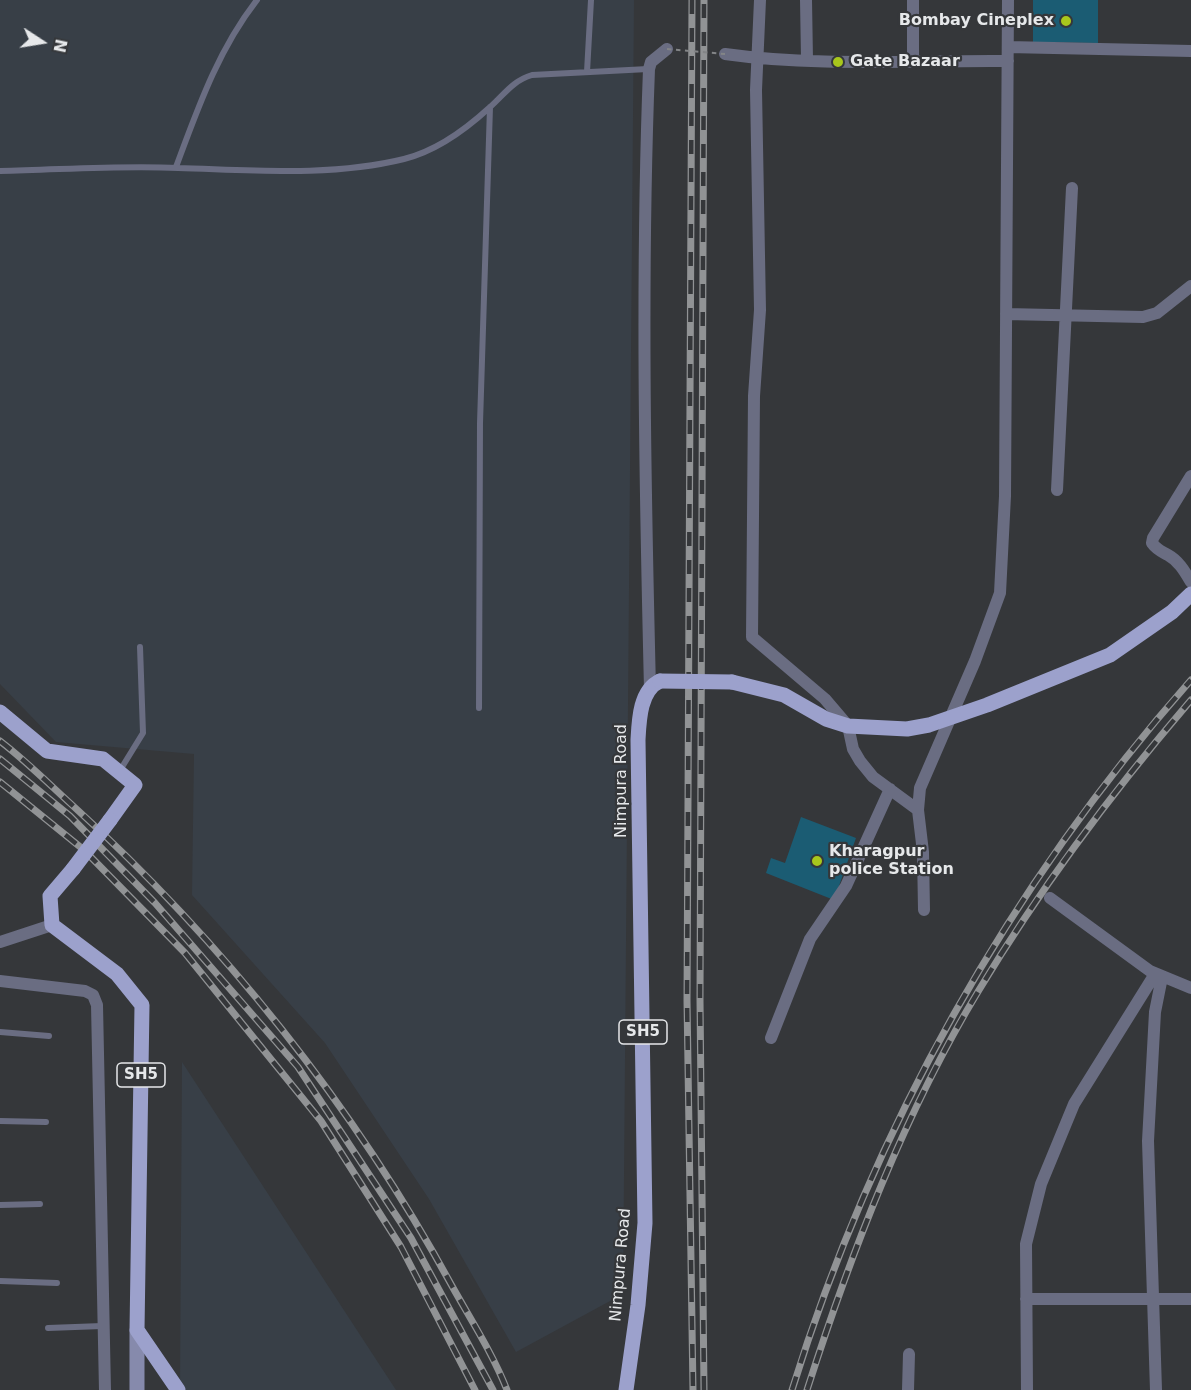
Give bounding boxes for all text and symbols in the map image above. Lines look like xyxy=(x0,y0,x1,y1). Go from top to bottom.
place label: Bombay Cineplex xyxy=(899,11,1054,31)
north arrow xyxy=(12,12,72,72)
marker: Bombay Cineplex xyxy=(1059,14,1073,28)
text: N xyxy=(49,37,71,54)
place label: Gate Bazaar xyxy=(850,52,960,72)
marker: Gate Bazaar xyxy=(831,55,845,69)
street label: Nimpura Road xyxy=(612,724,632,838)
place label: Kharagpur police Station xyxy=(829,842,954,880)
marker: Kharagpur police Station xyxy=(810,854,824,868)
road number: SH5 xyxy=(619,1020,667,1044)
road number: SH5 xyxy=(117,1063,165,1087)
street label: Nimpura Road xyxy=(606,1207,636,1323)

